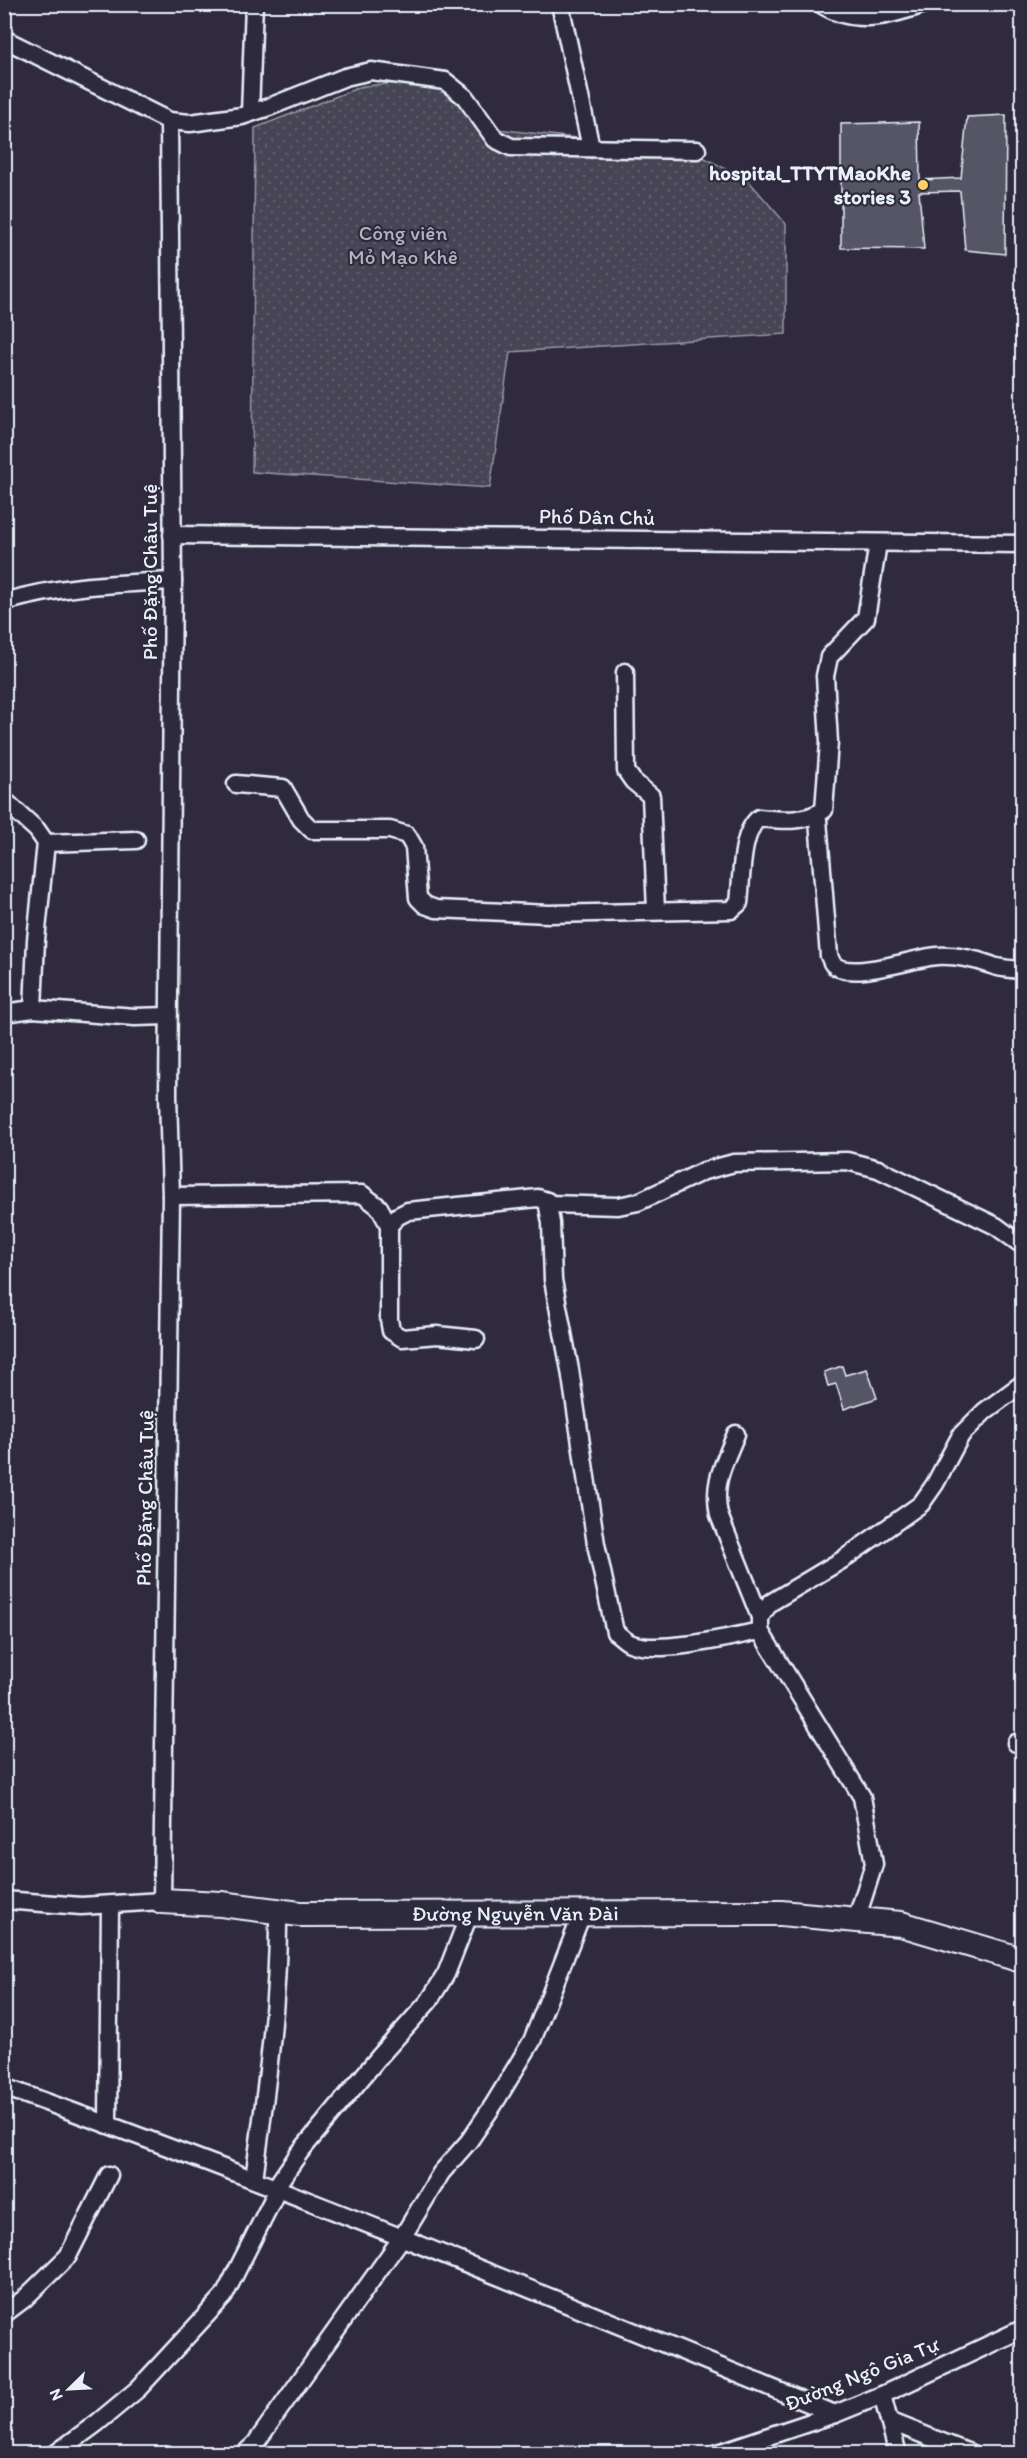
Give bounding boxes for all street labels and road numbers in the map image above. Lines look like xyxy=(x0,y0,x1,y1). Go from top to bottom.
street label: Phố Đặng Châu Tuệ xyxy=(137,484,162,660)
street label: Phố Dân Chủ xyxy=(539,503,656,530)
street label: Phố Đặng Châu Tuệ xyxy=(130,1410,159,1586)
street label: Đường Nguyễn Văn Đài xyxy=(412,1900,619,1926)
street label: Đường Ngô Gia Tự xyxy=(781,2331,943,2416)

